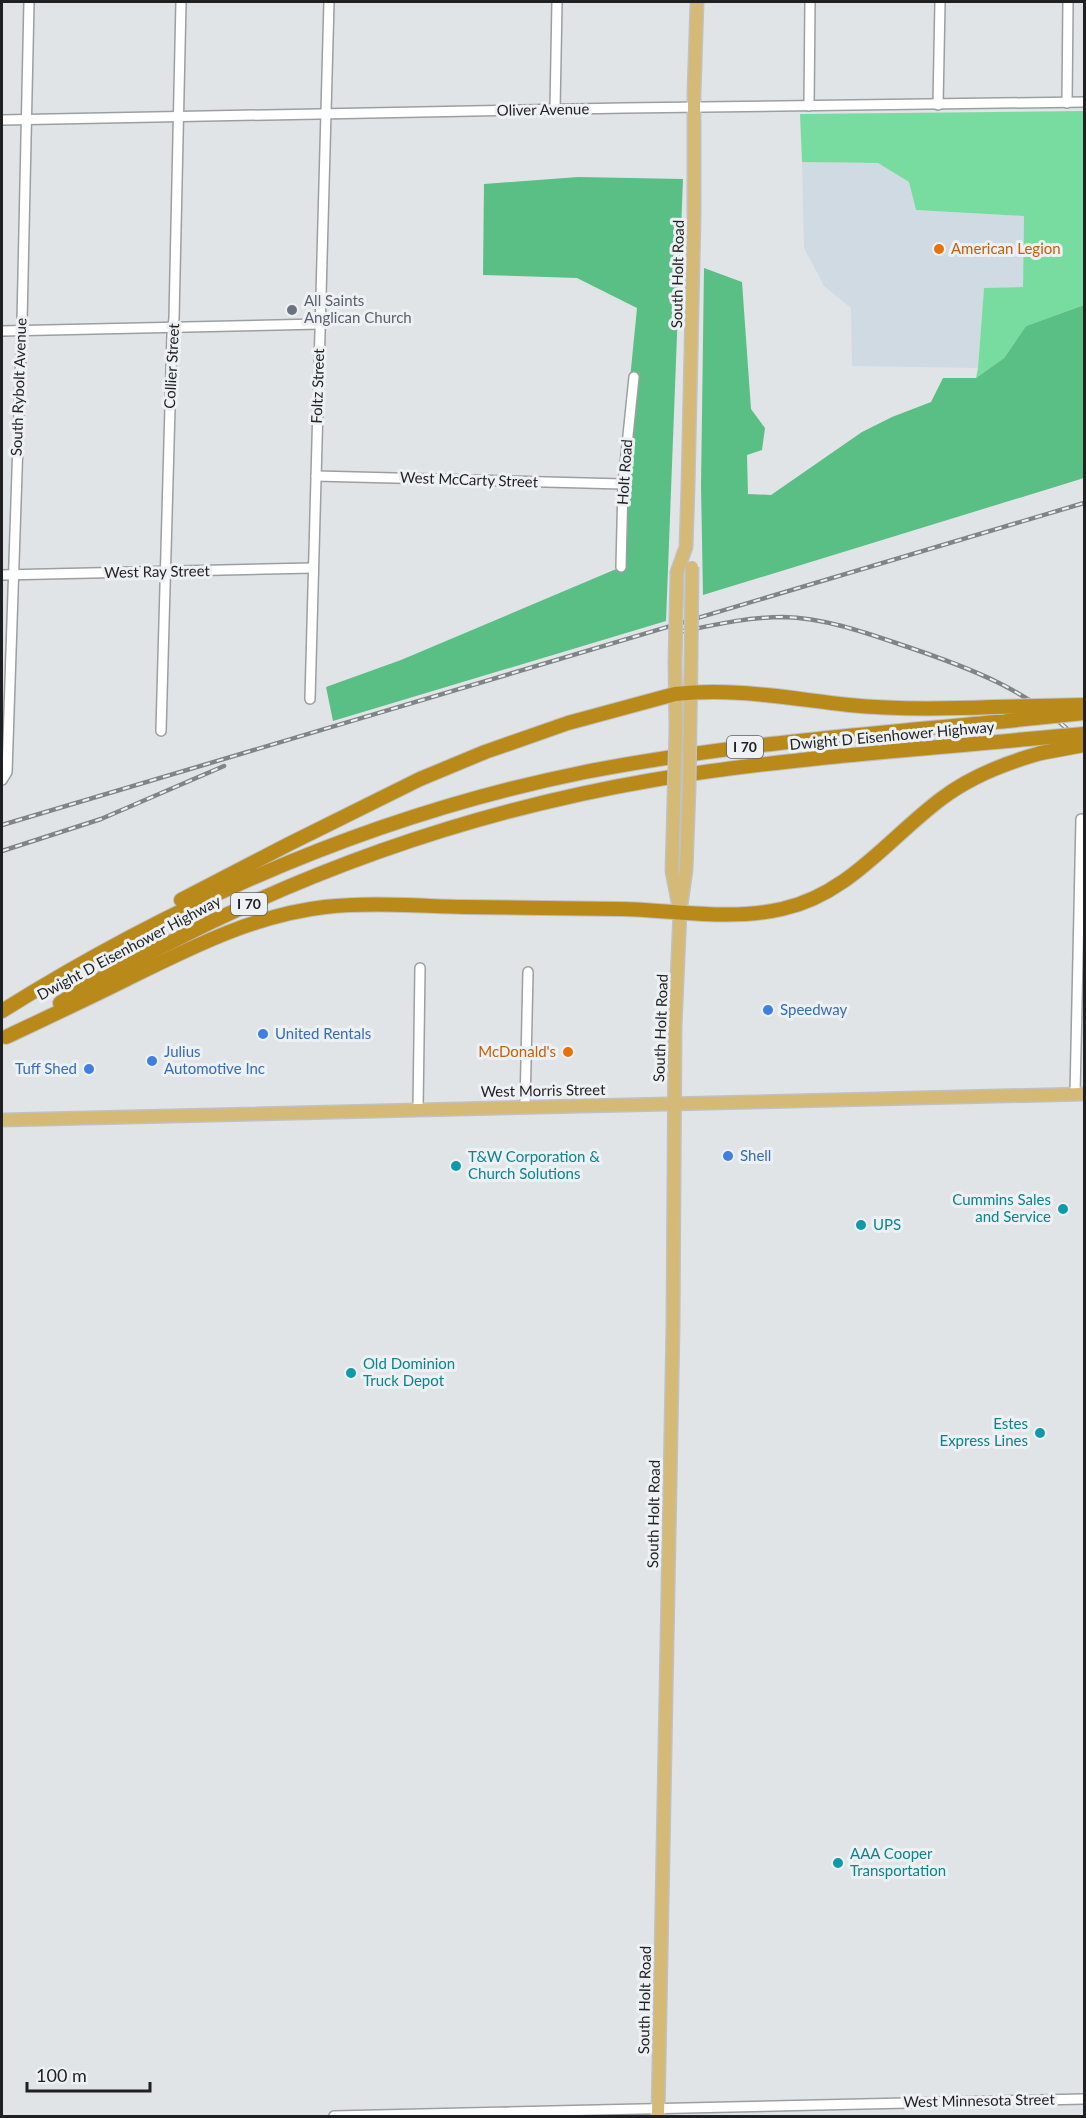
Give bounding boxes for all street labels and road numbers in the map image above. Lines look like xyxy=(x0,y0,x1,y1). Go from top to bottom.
street label: Oliver Avenue xyxy=(497,99,590,119)
street label: South Holt Road xyxy=(667,220,687,328)
street label: South Rybolt Avenue xyxy=(7,317,29,456)
street label: Collier Street xyxy=(160,322,182,409)
street label: Foltz Street xyxy=(307,347,327,424)
street label: Holt Road xyxy=(613,438,635,505)
street label: West McCarty Street xyxy=(400,468,539,490)
street label: West Ray Street xyxy=(104,561,211,581)
street label: Dwight D Eisenhower Highway xyxy=(789,717,995,753)
road number: I 70 xyxy=(727,736,763,758)
street label: Dwight D Eisenhower Highway xyxy=(34,891,224,1003)
road number: I 70 xyxy=(231,893,267,915)
street label: South Holt Road xyxy=(649,974,671,1082)
street label: West Morris Street xyxy=(480,1080,606,1100)
street label: South Holt Road xyxy=(643,1460,663,1568)
street label: South Holt Road xyxy=(634,1946,654,2054)
street label: West Minnesota Street xyxy=(903,2090,1055,2110)

